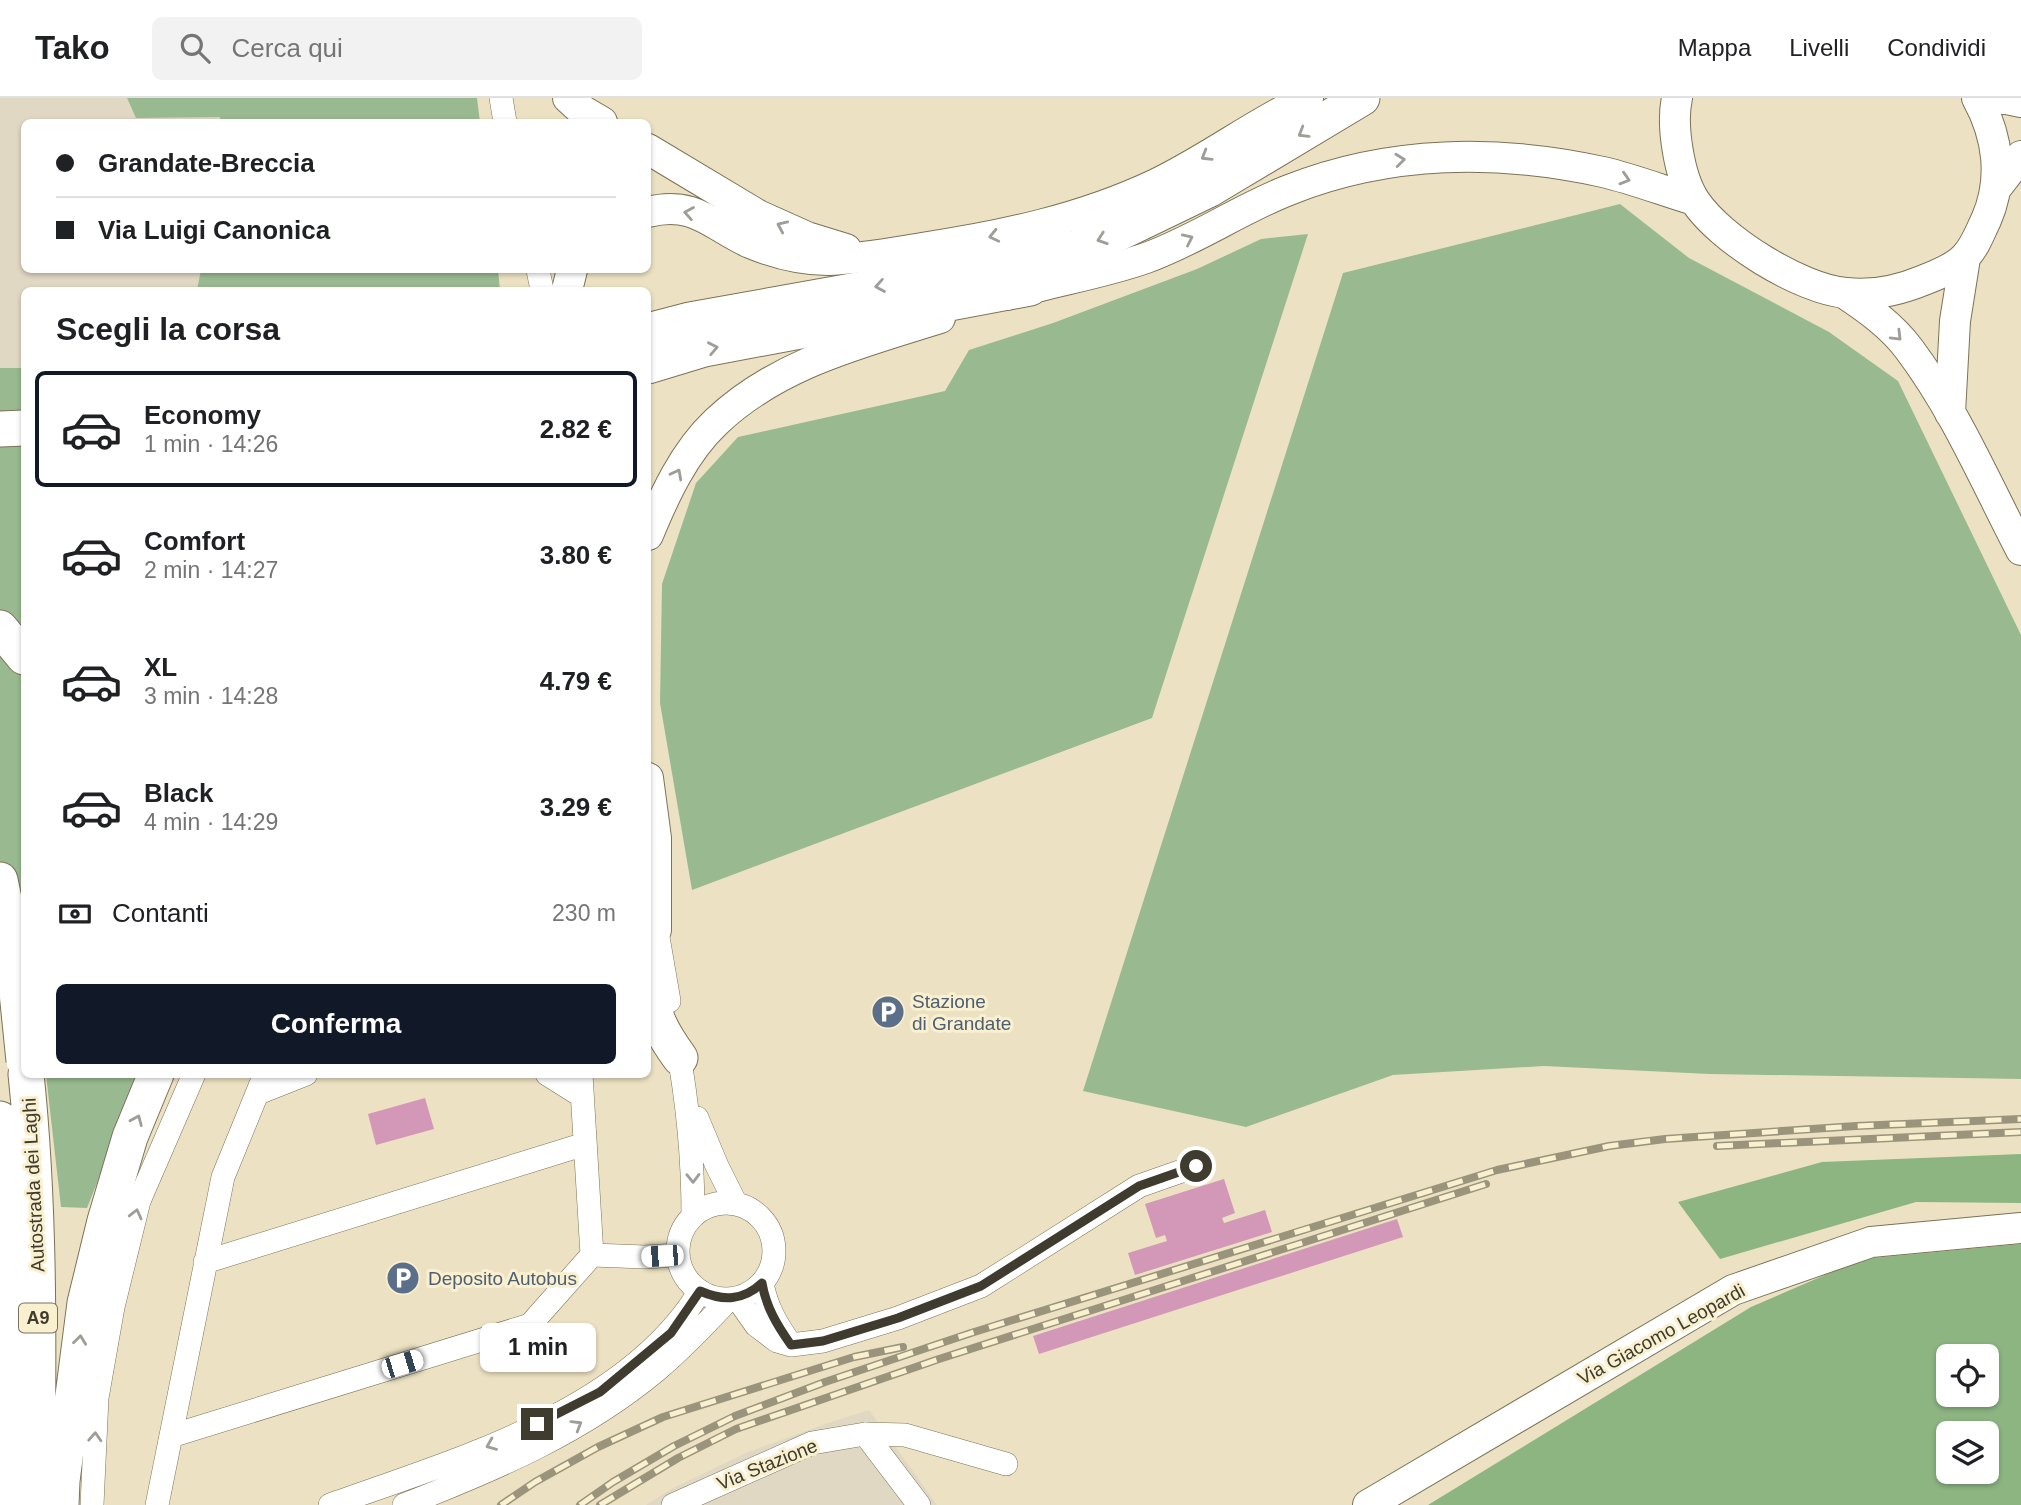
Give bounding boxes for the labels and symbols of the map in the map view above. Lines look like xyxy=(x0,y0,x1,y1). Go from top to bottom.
one-way arrow xyxy=(1297,124,1310,137)
one-way arrow xyxy=(1200,147,1213,160)
one-way arrow xyxy=(1394,153,1406,168)
one-way arrow xyxy=(1618,171,1631,185)
one-way arrow xyxy=(683,206,695,221)
one-way arrow xyxy=(777,220,789,234)
one-way arrow xyxy=(988,227,1000,242)
one-way arrow xyxy=(1097,231,1109,245)
one-way arrow xyxy=(1181,233,1193,247)
one-way arrow xyxy=(874,278,886,293)
one-way arrow xyxy=(1889,328,1902,341)
one-way arrow xyxy=(707,341,719,356)
one-way arrow xyxy=(669,469,682,481)
place label: Stazione di Grandate xyxy=(912,991,1011,1034)
parking icon: Stazione di Grandate xyxy=(869,993,907,1031)
street label: Autostrada dei Laghi xyxy=(18,1097,49,1273)
one-way arrow xyxy=(129,1115,143,1128)
route start xyxy=(1180,1150,1212,1182)
one-way arrow xyxy=(685,1173,701,1184)
one-way arrow xyxy=(128,1208,142,1220)
car xyxy=(641,1244,684,1268)
parking icon: Deposito Autobus xyxy=(384,1259,422,1297)
place label: Deposito Autobus xyxy=(428,1268,577,1289)
street label: Via Giacomo Leopardi xyxy=(1574,1280,1748,1389)
road number: A9 xyxy=(19,1303,57,1332)
callout: 1 min xyxy=(479,1322,595,1372)
one-way arrow xyxy=(72,1334,87,1346)
car xyxy=(379,1348,426,1380)
route end xyxy=(521,1408,553,1440)
one-way arrow xyxy=(569,1420,582,1433)
one-way arrow xyxy=(87,1431,102,1442)
street label: Via Stazione xyxy=(714,1435,820,1494)
one-way arrow xyxy=(486,1437,498,1451)

